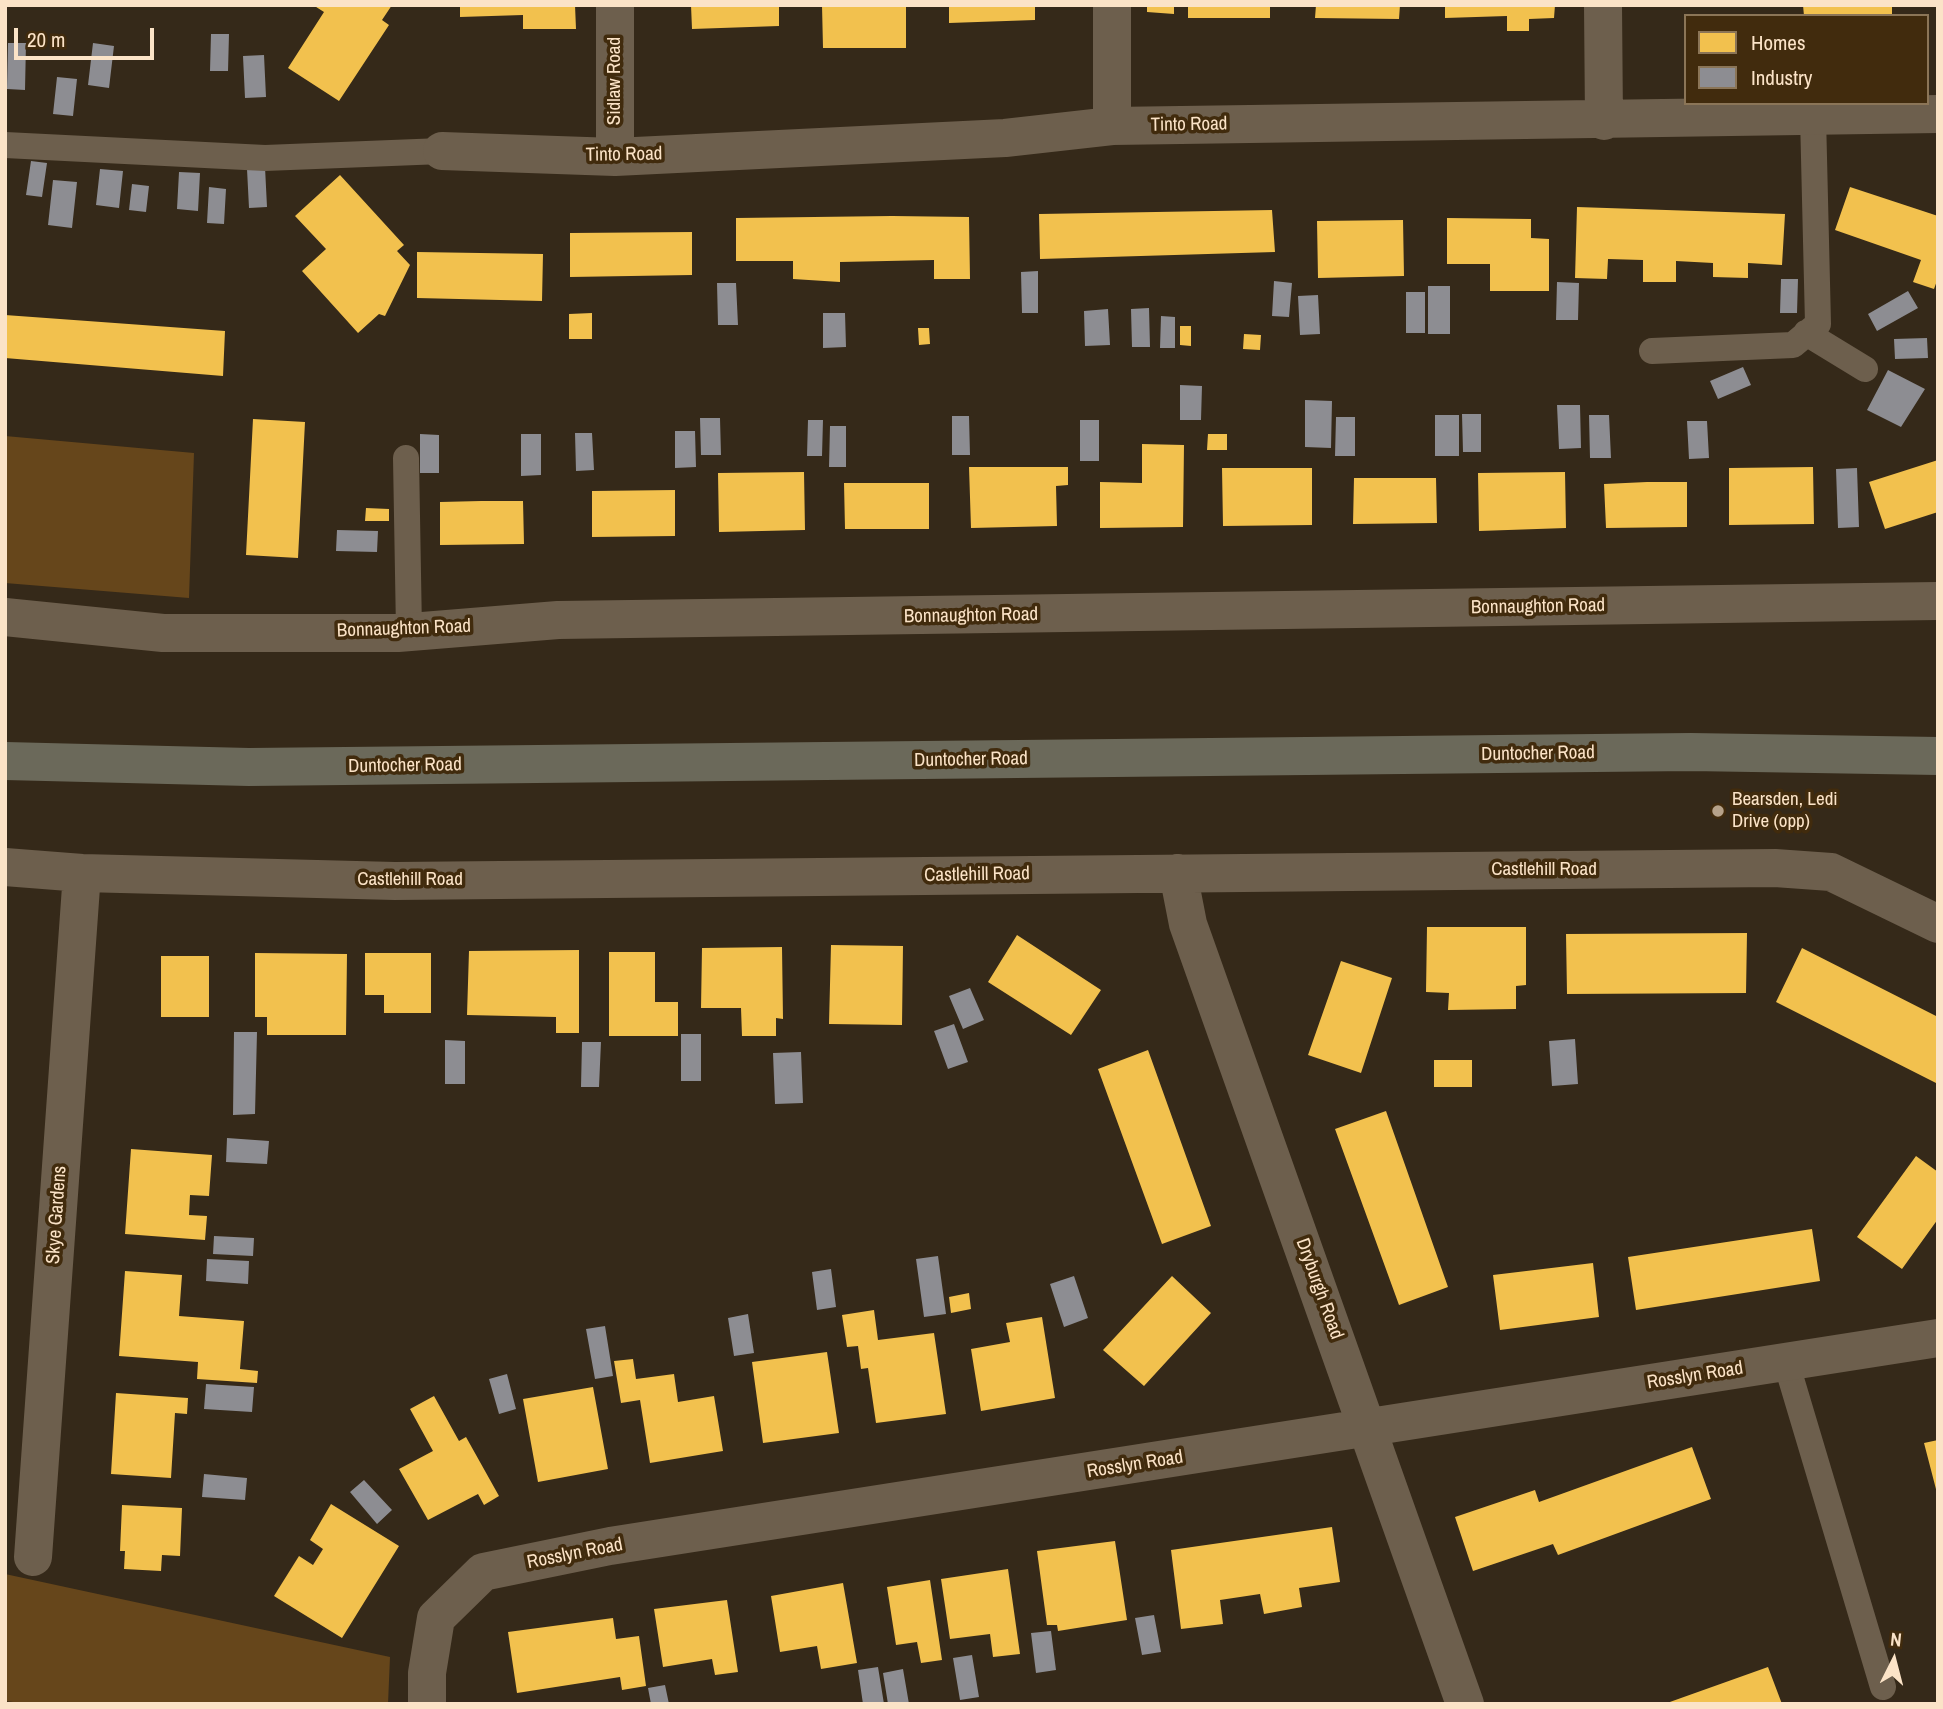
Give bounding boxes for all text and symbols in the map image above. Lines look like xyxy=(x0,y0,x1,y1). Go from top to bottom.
scale bar xyxy=(18,14,158,58)
legend xyxy=(1684,14,1929,105)
text: 20 m xyxy=(27,25,65,54)
text: Homes xyxy=(1751,28,1806,57)
street label: Sidlaw Road xyxy=(604,37,626,125)
text: Industry xyxy=(1751,63,1812,92)
street label: Tinto Road xyxy=(1150,113,1228,137)
street label: Tinto Road xyxy=(585,143,663,167)
street label: Bonnaughton Road xyxy=(1471,594,1605,620)
street label: Bonnaughton Road xyxy=(904,603,1038,629)
street label: Bonnaughton Road xyxy=(337,615,471,643)
street label: Duntocher Road xyxy=(1481,742,1595,766)
street label: Duntocher Road xyxy=(914,748,1028,772)
street label: Duntocher Road xyxy=(348,754,462,778)
place label: Bearsden, Ledi Drive (opp) xyxy=(1732,789,1838,833)
marker: Bearsden, Ledi Drive (opp) xyxy=(1710,803,1726,819)
street label: Castlehill Road xyxy=(1491,859,1597,881)
street label: Castlehill Road xyxy=(924,863,1030,887)
street label: Castlehill Road xyxy=(357,869,463,891)
street label: Skye Gardens xyxy=(42,1165,72,1265)
street label: Dryburgh Road xyxy=(1290,1235,1348,1343)
street label: Rosslyn Road xyxy=(1645,1357,1745,1395)
street label: Rosslyn Road xyxy=(1085,1446,1185,1484)
street label: Rosslyn Road xyxy=(525,1534,625,1574)
north arrow xyxy=(1859,1625,1929,1695)
text: N xyxy=(1889,1626,1903,1653)

